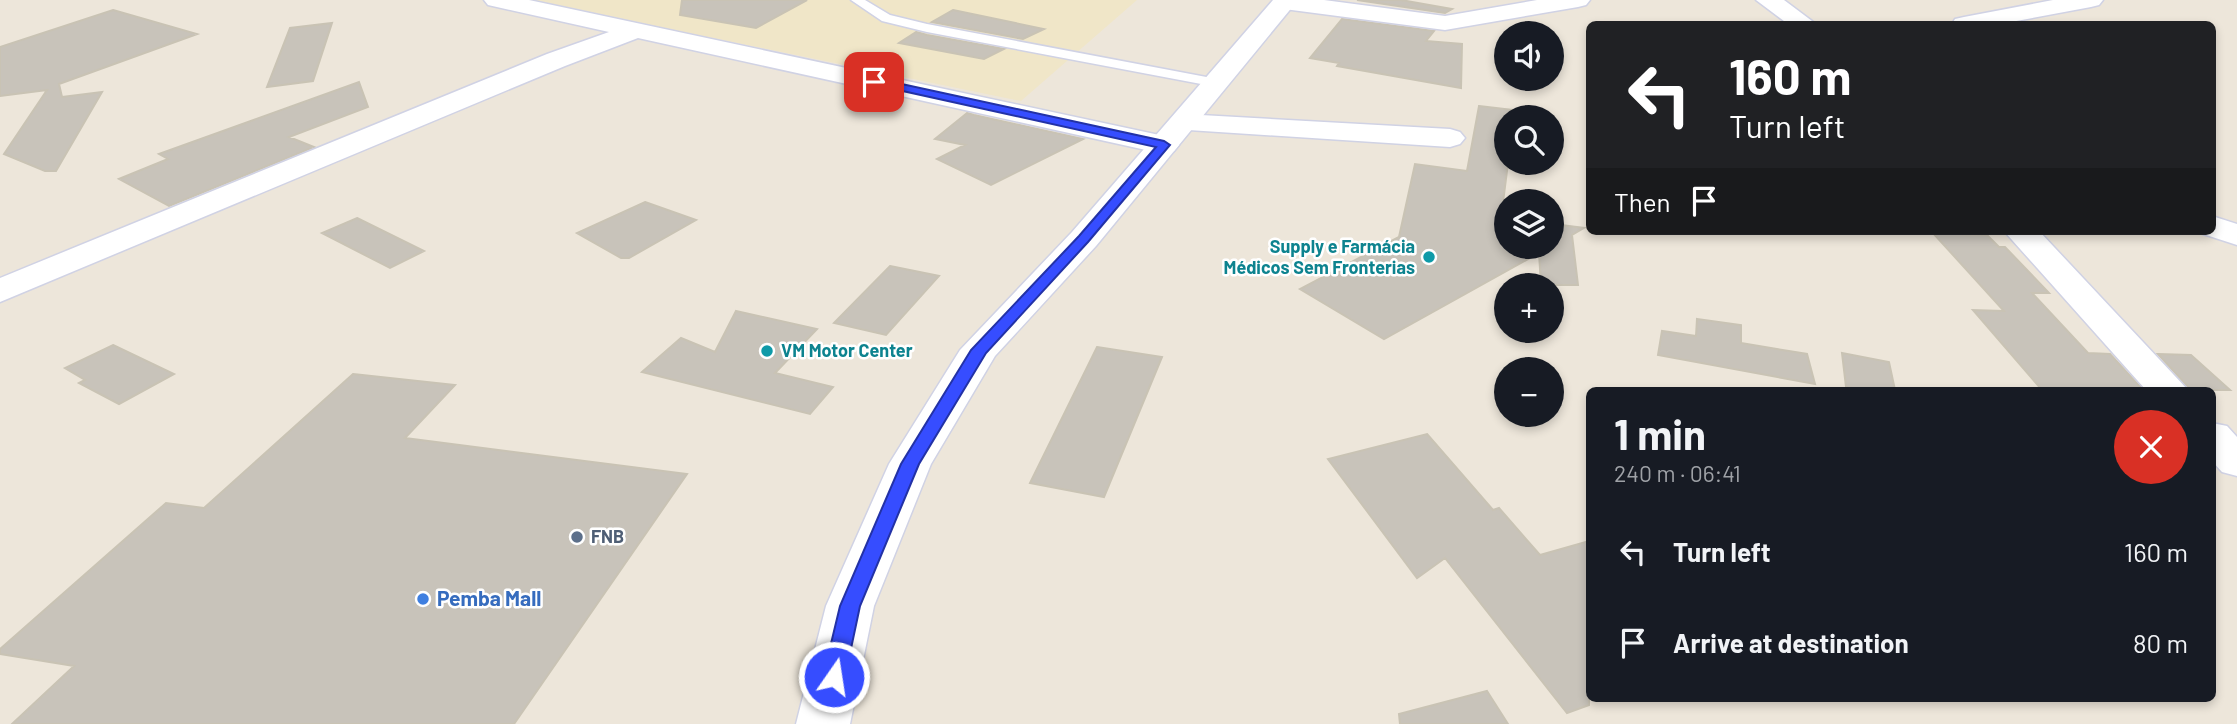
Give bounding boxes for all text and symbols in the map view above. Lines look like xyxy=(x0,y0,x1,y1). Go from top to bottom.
map controls xyxy=(1494,21,1564,427)
button: sound xyxy=(1494,21,1564,91)
text: 160 m xyxy=(1729,46,1851,105)
icon: left xyxy=(1614,49,1705,140)
pin xyxy=(844,52,904,112)
icon: arrive xyxy=(855,63,893,101)
button: search xyxy=(1494,105,1564,175)
text: Turn left xyxy=(1729,106,1846,144)
icon: arrive xyxy=(1685,182,1723,220)
text: Then xyxy=(1614,186,1671,217)
button: layers xyxy=(1494,189,1564,259)
place label: Supply e Farmácia Médicos Sem Fronterias xyxy=(1224,235,1415,278)
marker: Supply e Farmácia Médicos Sem Fronterias xyxy=(1421,249,1437,265)
button: + xyxy=(1494,273,1564,343)
place label: VM Motor Center xyxy=(781,339,913,361)
marker: VM Motor Center xyxy=(759,343,775,359)
button: − xyxy=(1494,357,1564,427)
text: 1 min xyxy=(1614,408,1706,458)
button: close xyxy=(2114,410,2188,484)
text: 240 m · 06:41 xyxy=(1614,459,1741,487)
place label: FNB xyxy=(591,525,624,547)
marker: FNB xyxy=(569,529,585,545)
icon: left xyxy=(1614,533,1652,571)
text: Turn left xyxy=(1673,536,1771,567)
text: 160 m xyxy=(2124,536,2188,567)
place label: Pemba Mall xyxy=(437,585,541,610)
marker: Pemba Mall xyxy=(415,591,431,607)
icon: arrive xyxy=(1614,624,1652,662)
text: Arrive at destination xyxy=(1673,627,1909,658)
text: 80 m xyxy=(2133,627,2188,658)
position arrow xyxy=(797,640,871,714)

